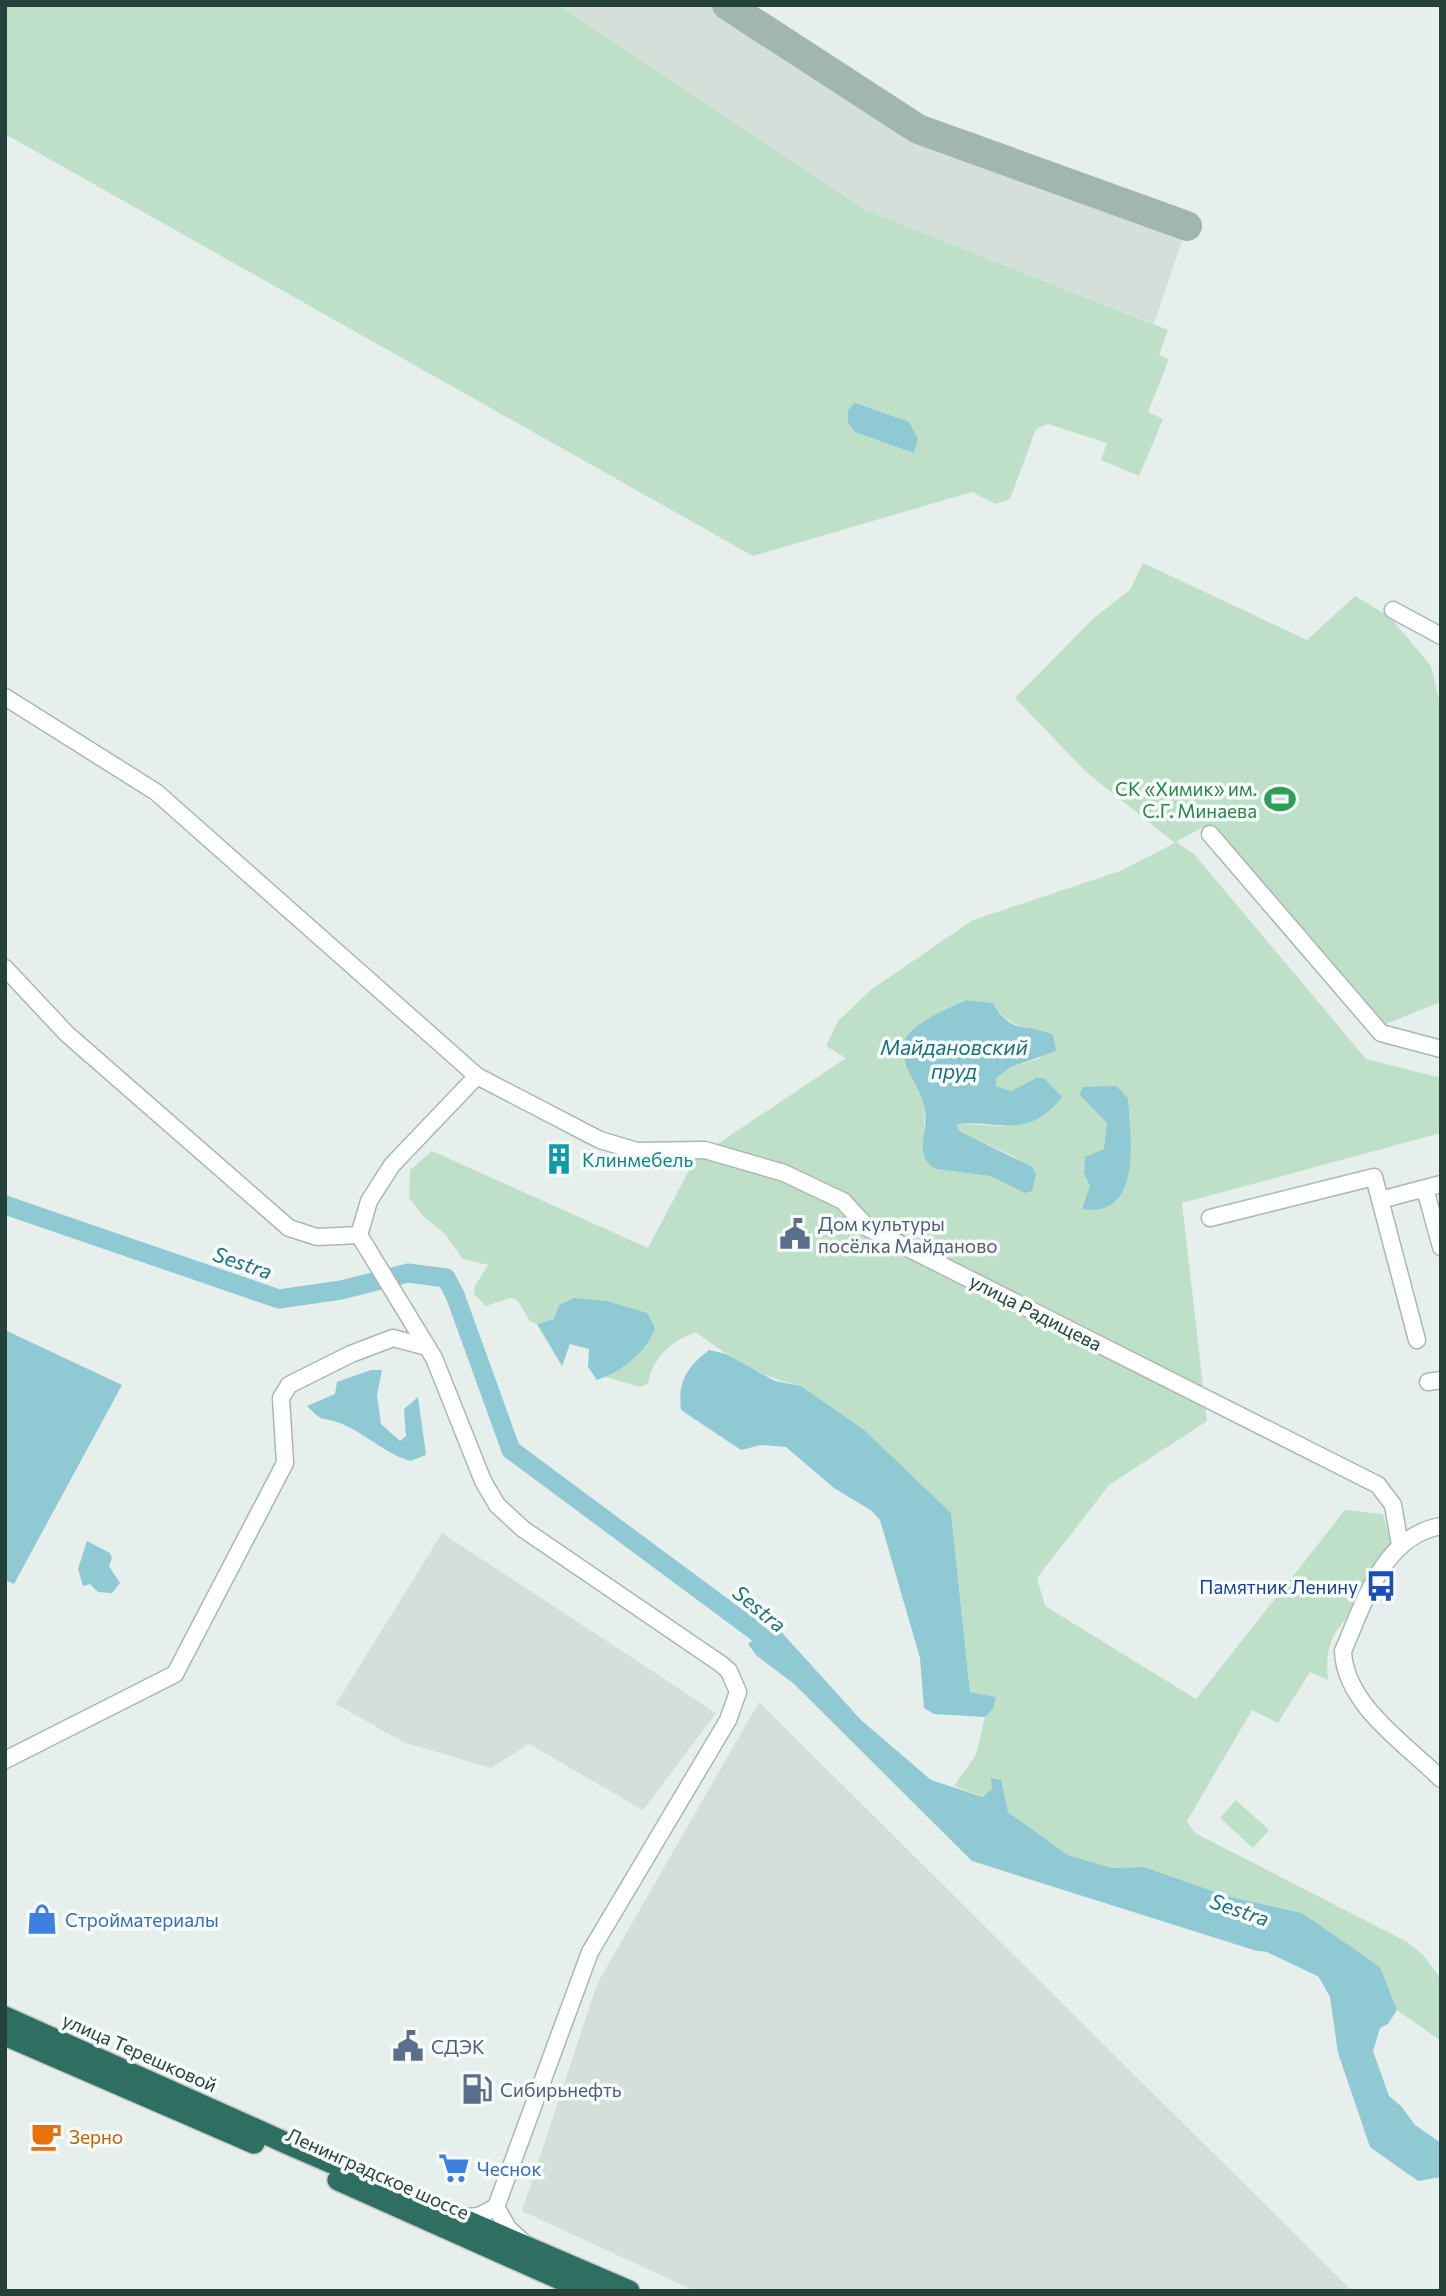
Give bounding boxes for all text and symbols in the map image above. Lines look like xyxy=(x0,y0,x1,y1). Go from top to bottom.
place label: СК «Химик» им. С.Г. Минаева xyxy=(1115,777,1257,822)
sports icon: СК «Химик» им. С.Г. Минаева xyxy=(1263,782,1297,816)
water label: Майдановский пруд xyxy=(880,1034,1028,1083)
building icon: Клинмебель xyxy=(542,1142,576,1176)
place label: Клинмебель xyxy=(582,1148,693,1171)
place label: Дом культуры посёлка Майданово xyxy=(818,1212,998,1257)
public building icon: Дом культуры посёлка Майданово xyxy=(778,1217,812,1251)
water label: Sestra xyxy=(210,1240,276,1284)
street label: улица Радищева xyxy=(966,1269,1106,1355)
bus stop icon: Памятник Ленину xyxy=(1364,1569,1398,1603)
place label: Памятник Ленину xyxy=(1199,1575,1358,1598)
water label: Sestra xyxy=(729,1579,791,1637)
water label: Sestra xyxy=(1207,1887,1273,1931)
shop icon: Стройматериалы xyxy=(25,1902,59,1936)
place label: Стройматериалы xyxy=(65,1908,219,1931)
street label: улица Терешковой xyxy=(59,2008,221,2096)
public building icon: СДЭК xyxy=(391,2029,425,2063)
place label: СДЭК xyxy=(431,2035,485,2058)
fuel station icon: Сибирьнефть xyxy=(460,2072,494,2106)
place label: Сибирьнефть xyxy=(500,2078,622,2101)
cafe icon: Зерно xyxy=(29,2119,63,2153)
street label: Ленинградское шоссе xyxy=(283,2122,473,2224)
place label: Зерно xyxy=(69,2125,123,2148)
supermarket icon: Чеснок xyxy=(437,2151,471,2185)
place label: Чеснок xyxy=(477,2157,542,2180)

